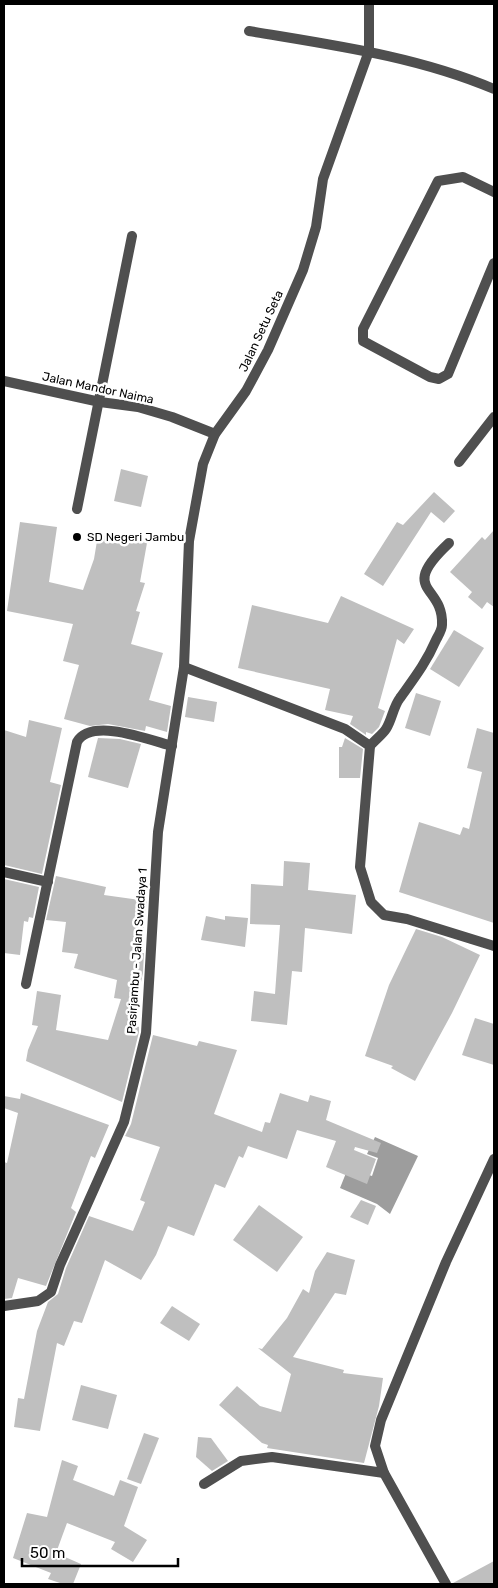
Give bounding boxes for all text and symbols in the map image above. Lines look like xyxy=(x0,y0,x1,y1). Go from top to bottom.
street label: Jalan Setu Seta xyxy=(236,288,286,374)
street label: Jalan Mandor Naima xyxy=(41,369,155,407)
place label: SD Negeri Jambu xyxy=(87,530,184,544)
marker: SD Negeri Jambu xyxy=(71,531,83,543)
street label: Pasirjambu - Jalan Swadaya 1 xyxy=(124,868,150,1034)
scale bar xyxy=(22,1536,179,1568)
text: 50 m xyxy=(30,1544,65,1562)

